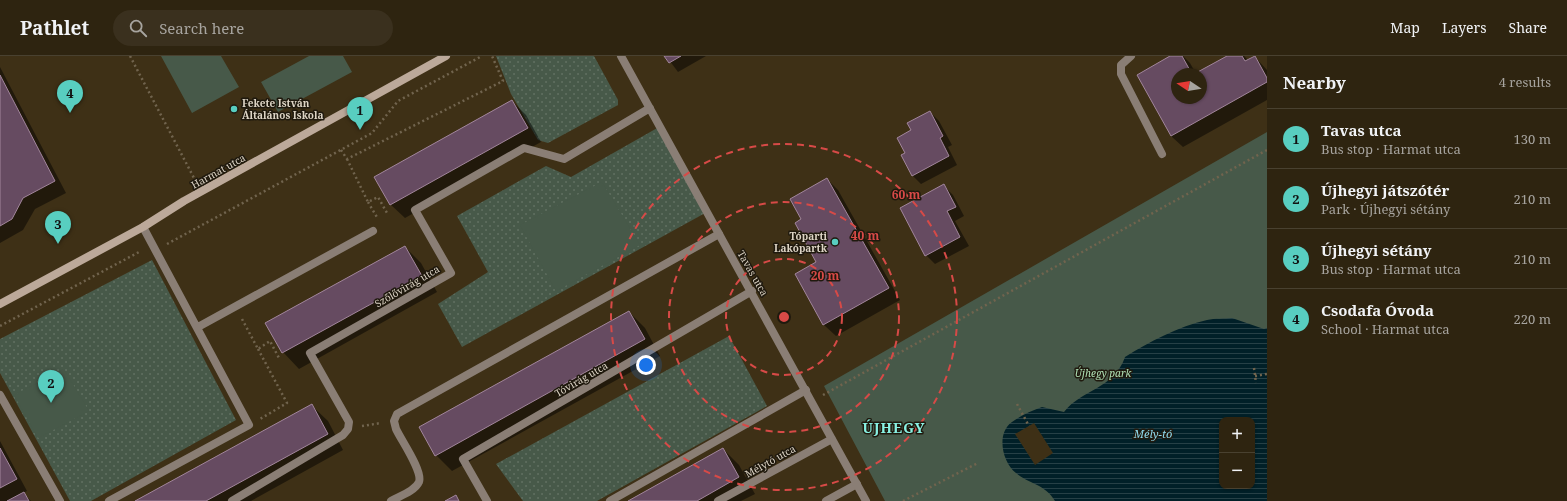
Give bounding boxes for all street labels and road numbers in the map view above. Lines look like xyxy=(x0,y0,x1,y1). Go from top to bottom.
street label: Harmat utca xyxy=(188,150,248,192)
street label: Tavas utca xyxy=(734,248,772,299)
street label: Szőlővirág utca xyxy=(372,262,442,310)
street label: Tóvirág utca xyxy=(552,358,610,400)
street label: Mélytó utca xyxy=(742,441,798,481)

